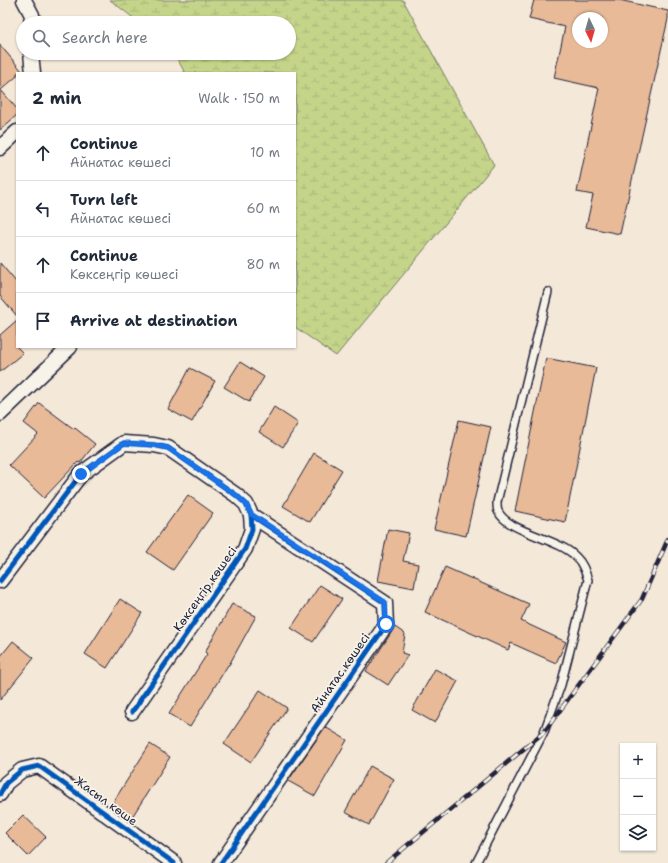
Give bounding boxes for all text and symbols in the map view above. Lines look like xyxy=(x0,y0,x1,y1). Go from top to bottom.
north arrow xyxy=(572,12,608,48)
search box xyxy=(16,16,296,60)
icon: search xyxy=(30,27,52,49)
text: Search here xyxy=(62,28,148,48)
text: 2 min xyxy=(32,87,82,109)
text: Walk · 150 m xyxy=(198,90,280,107)
text: Continue xyxy=(70,134,138,154)
icon: ahead xyxy=(32,142,54,164)
text: 10 m xyxy=(250,144,280,161)
text: Айнатас көшесі xyxy=(70,154,171,171)
text: Turn left xyxy=(70,190,138,210)
icon: left xyxy=(32,198,54,220)
text: 60 m xyxy=(247,200,280,217)
text: Айнатас көшесі xyxy=(70,210,171,227)
text: Continue xyxy=(70,246,138,266)
icon: ahead xyxy=(32,254,54,276)
text: 80 m xyxy=(246,256,280,273)
text: Көксеңгір көшесі xyxy=(70,266,178,283)
icon: arrive xyxy=(32,310,54,332)
text: Arrive at destination xyxy=(70,311,238,331)
route end xyxy=(72,465,90,483)
street label: Көксеңгір көшесі xyxy=(170,543,240,635)
route start xyxy=(377,615,395,633)
street label: Айнатас көшесі xyxy=(307,630,373,716)
map controls xyxy=(620,743,656,851)
button: + xyxy=(620,743,656,779)
street label: Жасыл көше xyxy=(71,773,141,829)
button: − xyxy=(620,779,656,815)
button: layers xyxy=(620,815,656,851)

